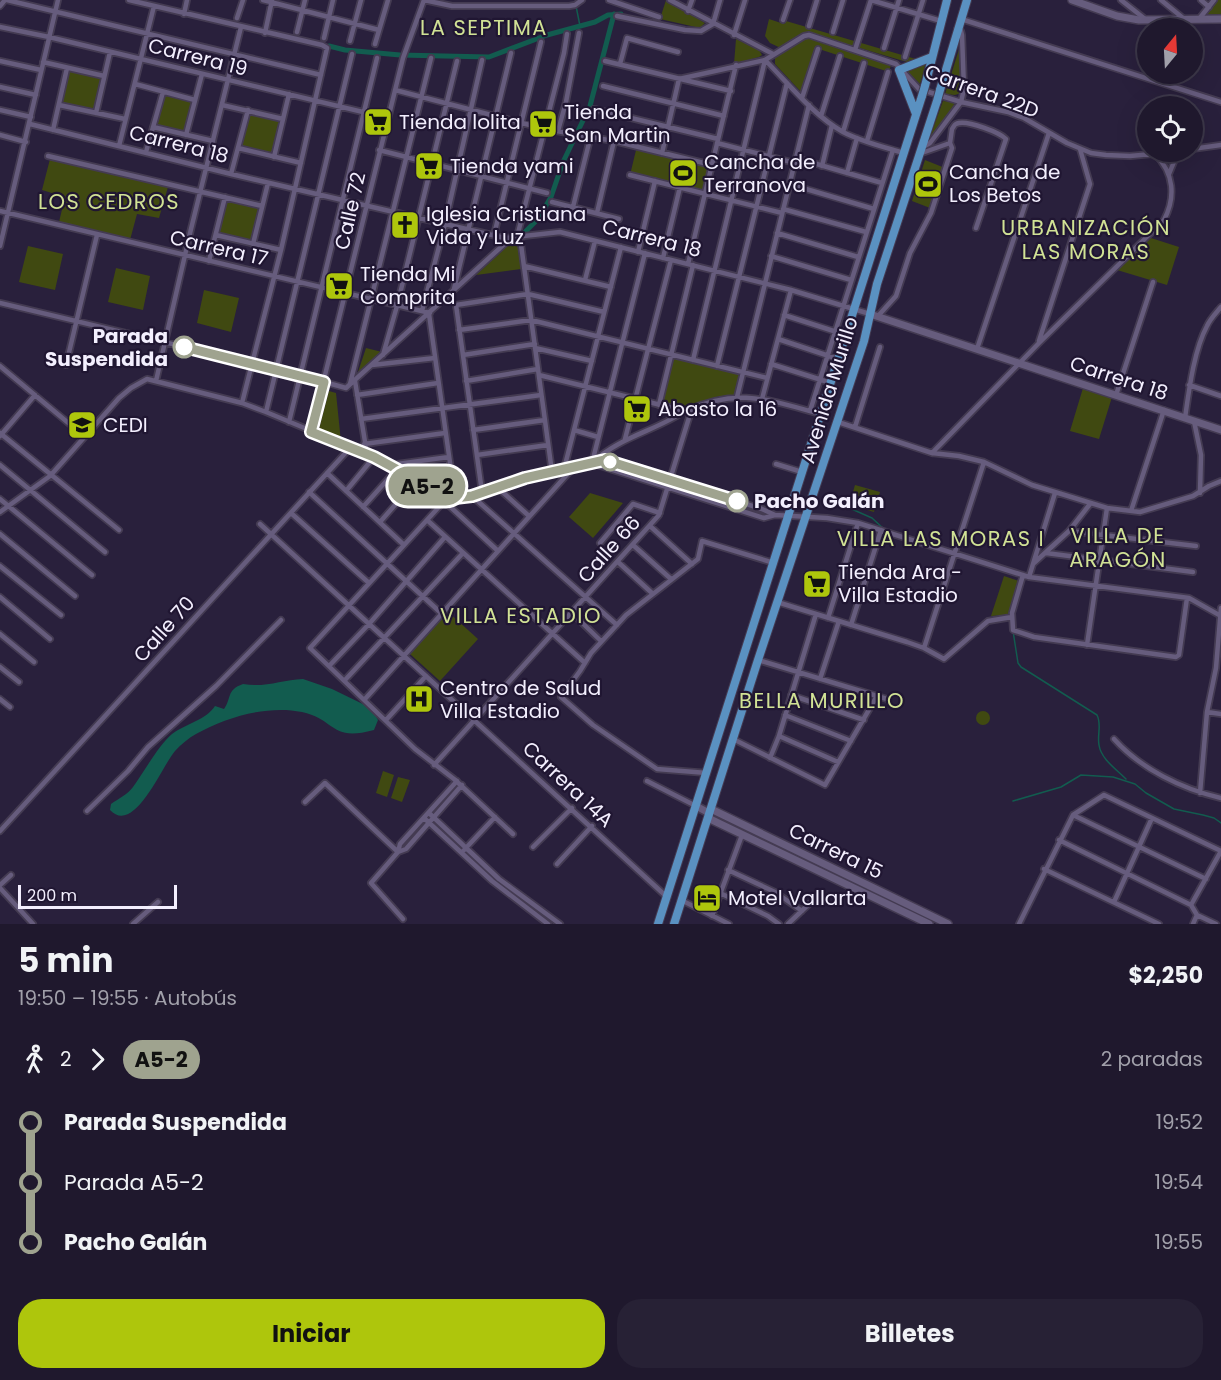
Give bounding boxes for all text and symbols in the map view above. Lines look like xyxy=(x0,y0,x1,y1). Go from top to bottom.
district label: LA SEPTIMA xyxy=(420,13,548,42)
north arrow xyxy=(1137,18,1203,84)
map controls xyxy=(1137,18,1203,162)
street label: Carrera 19 xyxy=(145,31,251,83)
street label: Carrera 22D xyxy=(921,57,1043,125)
button: locate xyxy=(1137,96,1203,162)
place label: Tienda San Martin xyxy=(564,98,671,149)
supermarket icon: Tienda lolita xyxy=(362,106,394,138)
place label: Tienda lolita xyxy=(399,108,521,136)
supermarket icon: Tienda San Martin xyxy=(527,108,559,140)
street label: Carrera 18 xyxy=(126,118,232,170)
place label: Cancha de Terranova xyxy=(704,148,815,199)
supermarket icon: Tienda yami xyxy=(413,150,445,182)
place label: Tienda yami xyxy=(450,152,574,180)
sports icon: Cancha de Terranova xyxy=(667,157,699,189)
place label: Cancha de Los Betos xyxy=(949,158,1060,209)
sports icon: Cancha de Los Betos xyxy=(912,168,944,200)
street label: Calle 72 xyxy=(327,169,373,253)
district label: LOS CEDROS xyxy=(38,187,180,216)
place label: Iglesia Cristiana Vida y Luz xyxy=(426,200,586,251)
church icon: Iglesia Cristiana Vida y Luz xyxy=(389,209,421,241)
street label: Carrera 18 xyxy=(599,212,705,264)
district label: URBANIZACIÓN LAS MORAS xyxy=(1001,213,1171,266)
street label: Carrera 17 xyxy=(167,223,271,273)
place label: Tienda Mi Comprita xyxy=(360,260,456,311)
supermarket icon: Tienda Mi Comprita xyxy=(323,270,355,302)
street label: Avenida Murillo xyxy=(793,313,865,467)
place label: Parada Suspendida xyxy=(45,322,168,373)
marker: Parada Suspendida xyxy=(173,336,195,358)
street label: Carrera 18 xyxy=(1066,349,1172,407)
supermarket icon: Abasto la 16 xyxy=(621,393,653,425)
place label: Abasto la 16 xyxy=(658,395,777,423)
school or university icon: CEDI xyxy=(66,409,98,441)
place label: CEDI xyxy=(103,411,148,439)
unlabelled marker xyxy=(601,453,619,471)
line badge: A5-2 xyxy=(385,466,469,506)
text: A5-2 xyxy=(400,472,454,501)
place label: Pacho Galán xyxy=(754,487,884,515)
marker: Pacho Galán xyxy=(726,490,748,512)
street label: Calle 66 xyxy=(571,509,647,589)
district label: VILLA DE ARAGÓN xyxy=(1069,521,1167,574)
district label: VILLA LAS MORAS I xyxy=(837,524,1045,553)
place label: Tienda Ara - Villa Estadio xyxy=(838,558,962,609)
supermarket icon: Tienda Ara - Villa Estadio xyxy=(801,568,833,600)
street label: Calle 70 xyxy=(127,590,201,668)
district label: VILLA ESTADIO xyxy=(440,601,602,630)
place label: Centro de Salud Villa Estadio xyxy=(440,674,601,725)
hospital icon: Centro de Salud Villa Estadio xyxy=(403,683,435,715)
district label: BELLA MURILLO xyxy=(739,686,905,715)
street label: Carrera 14A xyxy=(516,735,620,833)
street label: Carrera 15 xyxy=(784,816,888,886)
scale bar xyxy=(18,882,177,910)
hotel icon: Motel Vallarta xyxy=(691,882,723,914)
text: 200 m xyxy=(27,884,77,907)
place label: Motel Vallarta xyxy=(728,884,867,912)
text: 5 min xyxy=(18,937,113,984)
text: $2,250 xyxy=(1128,960,1203,991)
text: 19:50 – 19:55 · Autobús xyxy=(18,984,237,1012)
icon: walk xyxy=(18,1043,51,1076)
icon: forward xyxy=(81,1043,114,1076)
text: 2 xyxy=(60,1045,72,1073)
text: A5-2 xyxy=(135,1045,188,1074)
text: 2 paradas xyxy=(1101,1045,1203,1073)
text: Parada Suspendida xyxy=(64,1107,287,1138)
text: 19:52 xyxy=(1156,1108,1203,1136)
text: Parada A5-2 xyxy=(64,1167,204,1198)
text: 19:54 xyxy=(1155,1168,1203,1196)
text: Pacho Galán xyxy=(64,1227,207,1258)
text: 19:55 xyxy=(1155,1228,1203,1256)
button: Iniciar xyxy=(18,1299,605,1368)
button: Billetes xyxy=(617,1299,1203,1368)

